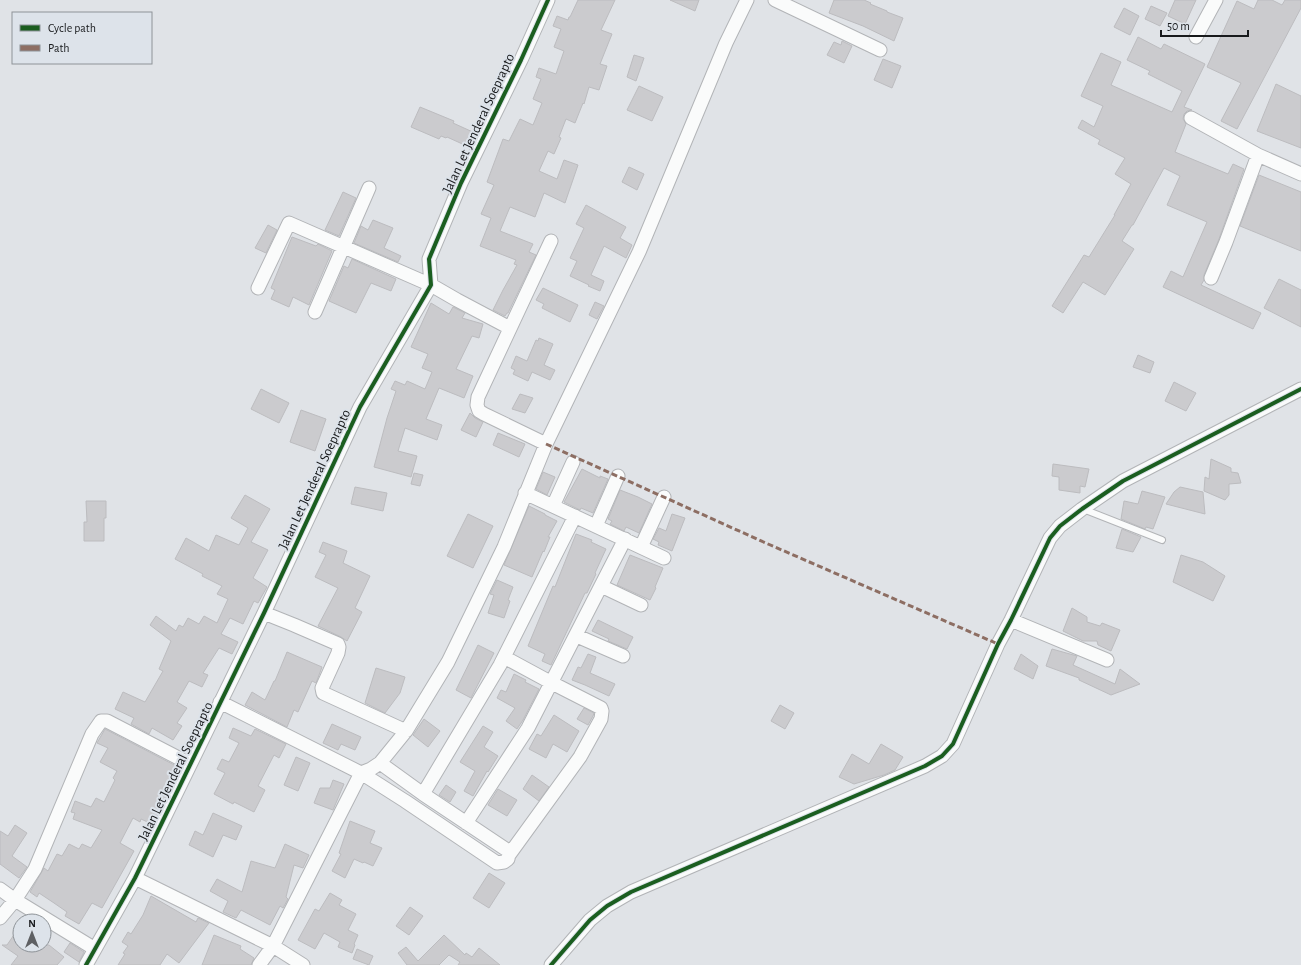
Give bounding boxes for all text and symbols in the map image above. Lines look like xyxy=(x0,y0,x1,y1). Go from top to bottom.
legend xyxy=(12,12,152,64)
scale bar xyxy=(1161,12,1248,38)
text: 50 m xyxy=(1167,20,1190,32)
text: Cycle path xyxy=(48,22,96,35)
text: Path xyxy=(48,42,70,54)
street label: Jalan Let Jenderal Soeprapto xyxy=(440,51,518,196)
street label: Jalan Let Jenderal Soeprapto xyxy=(276,407,354,552)
street label: Jalan Let Jenderal Soeprapto xyxy=(136,700,216,843)
north arrow xyxy=(12,913,52,953)
text: N xyxy=(28,918,36,929)

